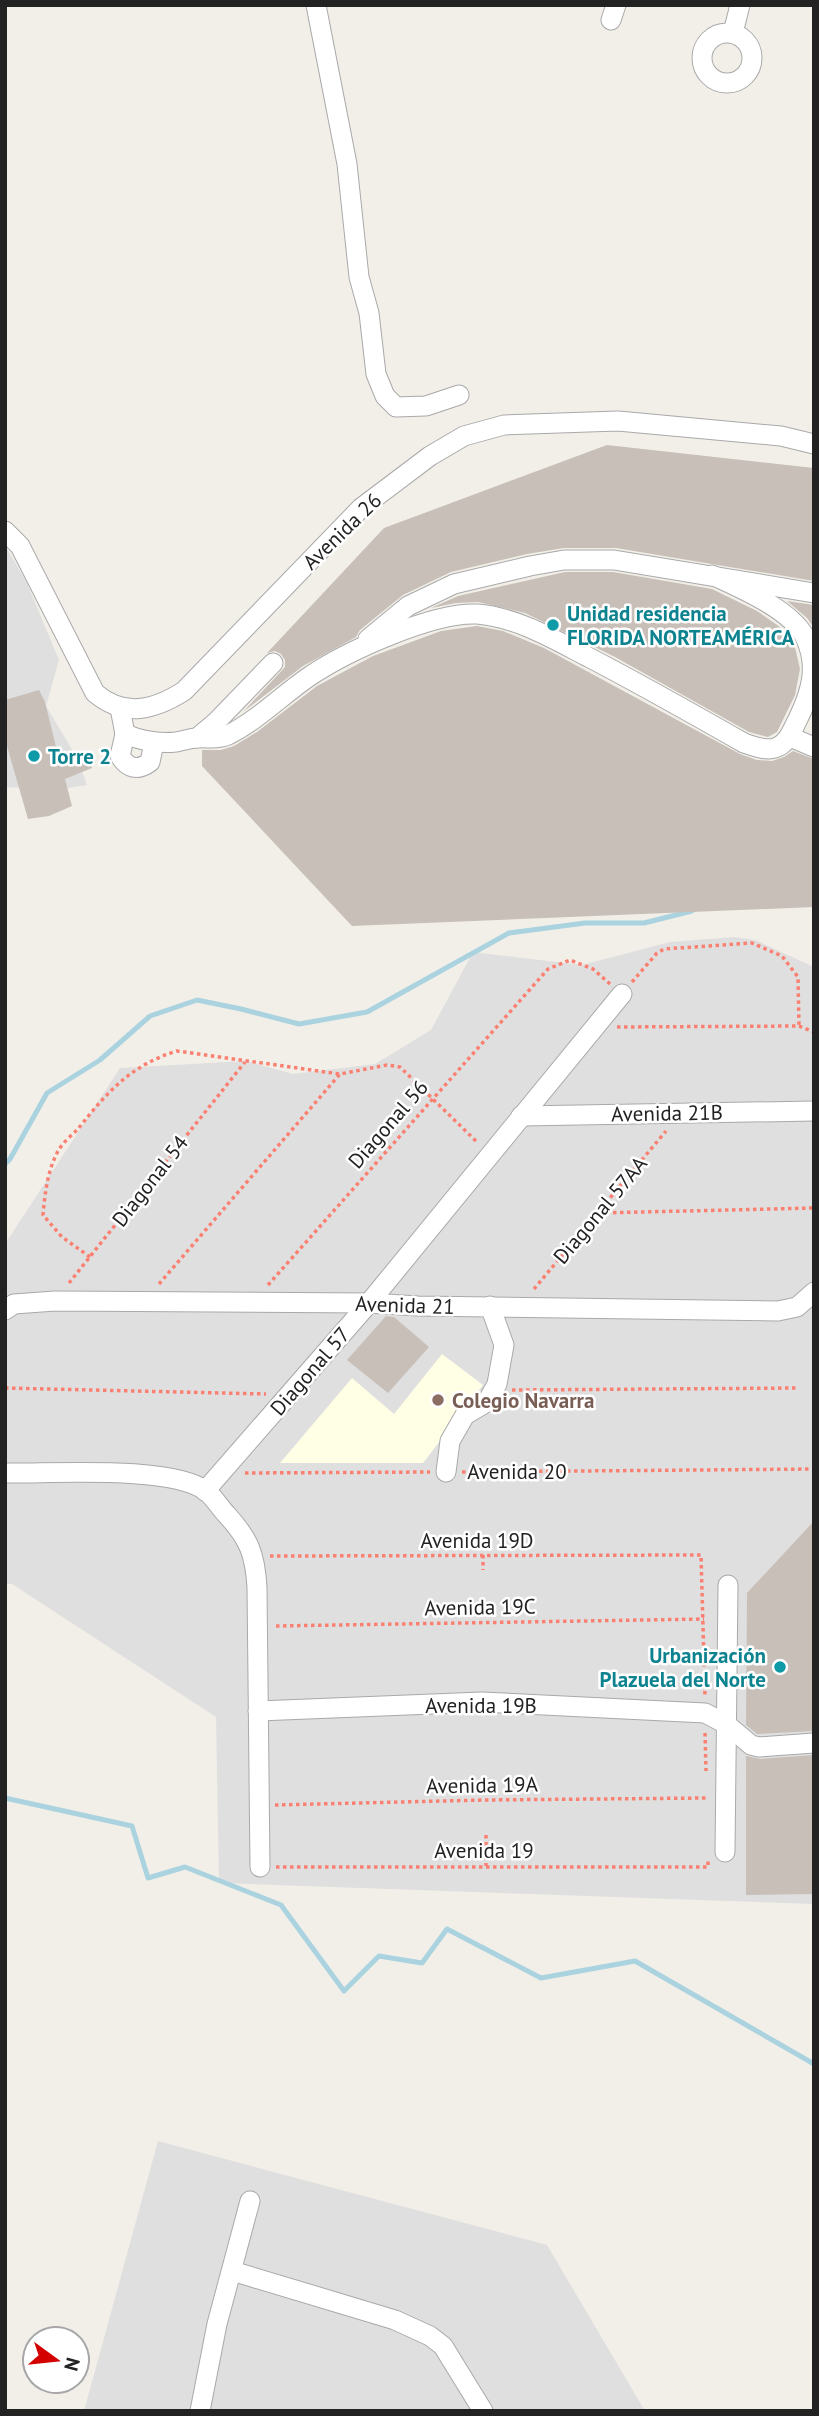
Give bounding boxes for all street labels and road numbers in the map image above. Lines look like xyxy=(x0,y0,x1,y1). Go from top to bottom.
street label: Avenida 26 xyxy=(297,487,387,575)
street label: Diagonal 56 xyxy=(342,1074,434,1174)
street label: Avenida 21B xyxy=(611,1099,723,1127)
street label: Diagonal 54 xyxy=(106,1130,194,1232)
street label: Diagonal 57AA xyxy=(547,1150,653,1269)
street label: Avenida 21 xyxy=(355,1290,455,1320)
street label: Diagonal 57 xyxy=(264,1321,356,1421)
street label: Avenida 20 xyxy=(467,1458,567,1485)
street label: Avenida 19D xyxy=(420,1527,534,1554)
street label: Avenida 19C xyxy=(424,1593,536,1621)
street label: Avenida 19B xyxy=(425,1692,537,1719)
street label: Avenida 19A xyxy=(426,1771,539,1799)
street label: Avenida 19 xyxy=(434,1837,534,1864)

